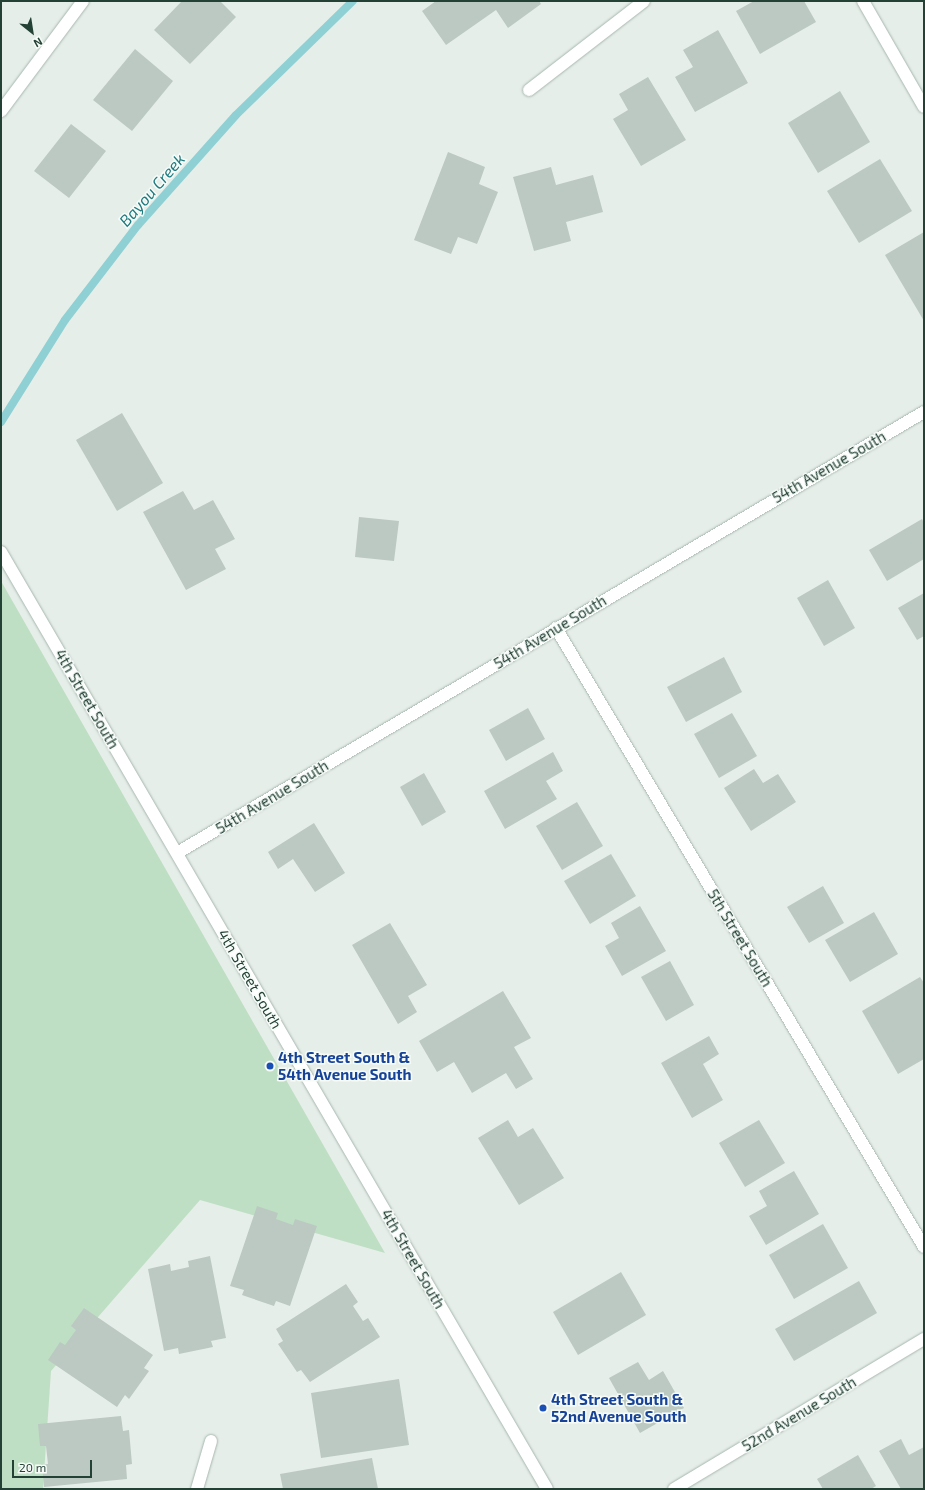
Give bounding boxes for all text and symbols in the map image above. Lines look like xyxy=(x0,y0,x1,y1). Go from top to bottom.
north arrow xyxy=(12,12,52,52)
text: N xyxy=(32,35,45,50)
water label: Bayou Creek xyxy=(115,150,189,230)
street label: 54th Avenue South xyxy=(769,427,889,507)
street label: 54th Avenue South xyxy=(490,591,610,673)
street label: 4th Street South xyxy=(51,646,123,752)
street label: 54th Avenue South xyxy=(212,756,332,838)
street label: 5th Street South xyxy=(704,886,776,990)
street label: 4th Street South xyxy=(214,926,286,1032)
place label: 4th Street South & 54th Avenue South xyxy=(278,1048,412,1083)
marker: 4th Street South & 54th Avenue South xyxy=(265,1061,275,1071)
street label: 4th Street South xyxy=(377,1206,449,1312)
street label: 52nd Avenue South xyxy=(738,1373,860,1455)
place label: 4th Street South & 52nd Avenue South xyxy=(551,1390,687,1425)
marker: 4th Street South & 52nd Avenue South xyxy=(538,1403,548,1413)
scale bar xyxy=(14,1452,94,1478)
text: 20 m xyxy=(19,1460,46,1474)

